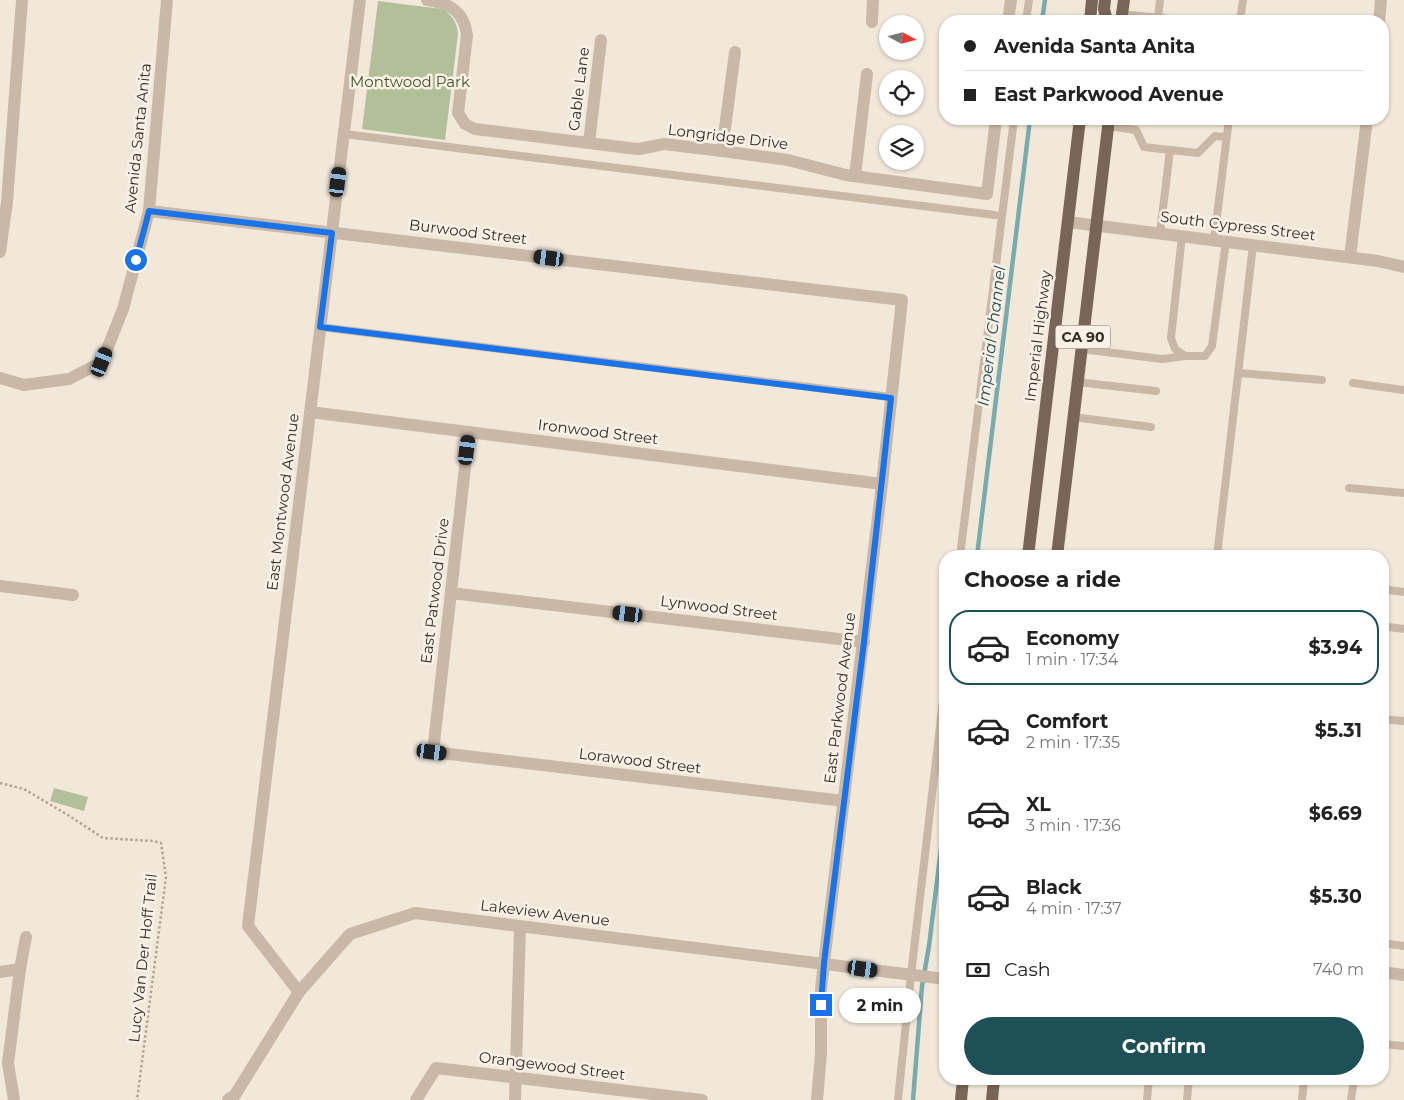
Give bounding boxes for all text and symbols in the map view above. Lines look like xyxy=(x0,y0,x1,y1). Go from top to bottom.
north arrow xyxy=(879,15,924,60)
map controls xyxy=(879,15,924,170)
text: Avenida Santa Anita xyxy=(994,35,1195,58)
street label: Gable Lane xyxy=(564,46,593,132)
street label: Avenida Santa Anita xyxy=(120,62,155,214)
button: locate xyxy=(879,70,924,115)
park label: Montwood Park xyxy=(350,72,470,91)
text: East Parkwood Avenue xyxy=(994,83,1224,106)
street label: Longridge Drive xyxy=(667,120,789,153)
button: layers xyxy=(879,125,924,170)
car xyxy=(328,166,347,198)
street label: South Cypress Street xyxy=(1159,207,1317,244)
street label: Burwood Street xyxy=(408,215,528,248)
route start xyxy=(125,249,147,271)
car xyxy=(533,249,564,267)
water label: Imperial Channel xyxy=(973,264,1010,407)
street label: Imperial Highway xyxy=(1020,268,1055,403)
road number: CA 90 xyxy=(1056,326,1110,348)
car xyxy=(89,345,114,379)
street label: East Montwood Avenue xyxy=(262,412,303,592)
street label: Ironwood Street xyxy=(537,415,659,448)
car xyxy=(457,434,476,466)
street label: East Patwood Drive xyxy=(416,517,453,665)
text: Choose a ride xyxy=(964,566,1121,593)
street label: Lynwood Street xyxy=(659,591,779,624)
car xyxy=(612,605,643,623)
street label: East Parkwood Avenue xyxy=(820,611,859,785)
icon: car xyxy=(966,625,1011,670)
text: Economy xyxy=(1026,627,1119,650)
text: $3.94 xyxy=(1309,636,1362,659)
text: 1 min · 17:34 xyxy=(1026,650,1118,669)
icon: car xyxy=(966,708,1011,753)
text: Comfort xyxy=(1026,710,1108,733)
text: $5.31 xyxy=(1315,719,1362,742)
text: 2 min · 17:35 xyxy=(1026,733,1120,752)
car xyxy=(416,743,447,761)
street label: Lorawood Street xyxy=(578,744,702,777)
icon: car xyxy=(966,791,1011,836)
text: XL xyxy=(1026,793,1051,816)
text: $6.69 xyxy=(1309,802,1362,825)
text: 3 min · 17:36 xyxy=(1026,816,1121,835)
street label: Lucy Van Der Hoff Trail xyxy=(124,873,161,1043)
icon: car xyxy=(966,874,1011,919)
text: Black xyxy=(1026,876,1082,899)
text: $5.30 xyxy=(1309,885,1362,908)
street label: Lakeview Avenue xyxy=(479,895,611,930)
text: 4 min · 17:37 xyxy=(1026,899,1122,918)
icon: cash xyxy=(964,956,992,984)
text: Cash xyxy=(1004,958,1051,981)
car xyxy=(847,959,878,979)
text: 740 m xyxy=(1313,960,1364,979)
callout: 2 min xyxy=(838,988,921,1022)
route end xyxy=(810,994,832,1016)
text: 2 min xyxy=(857,996,903,1015)
button: Confirm xyxy=(964,1017,1364,1075)
street label: Orangewood Street xyxy=(478,1047,626,1084)

